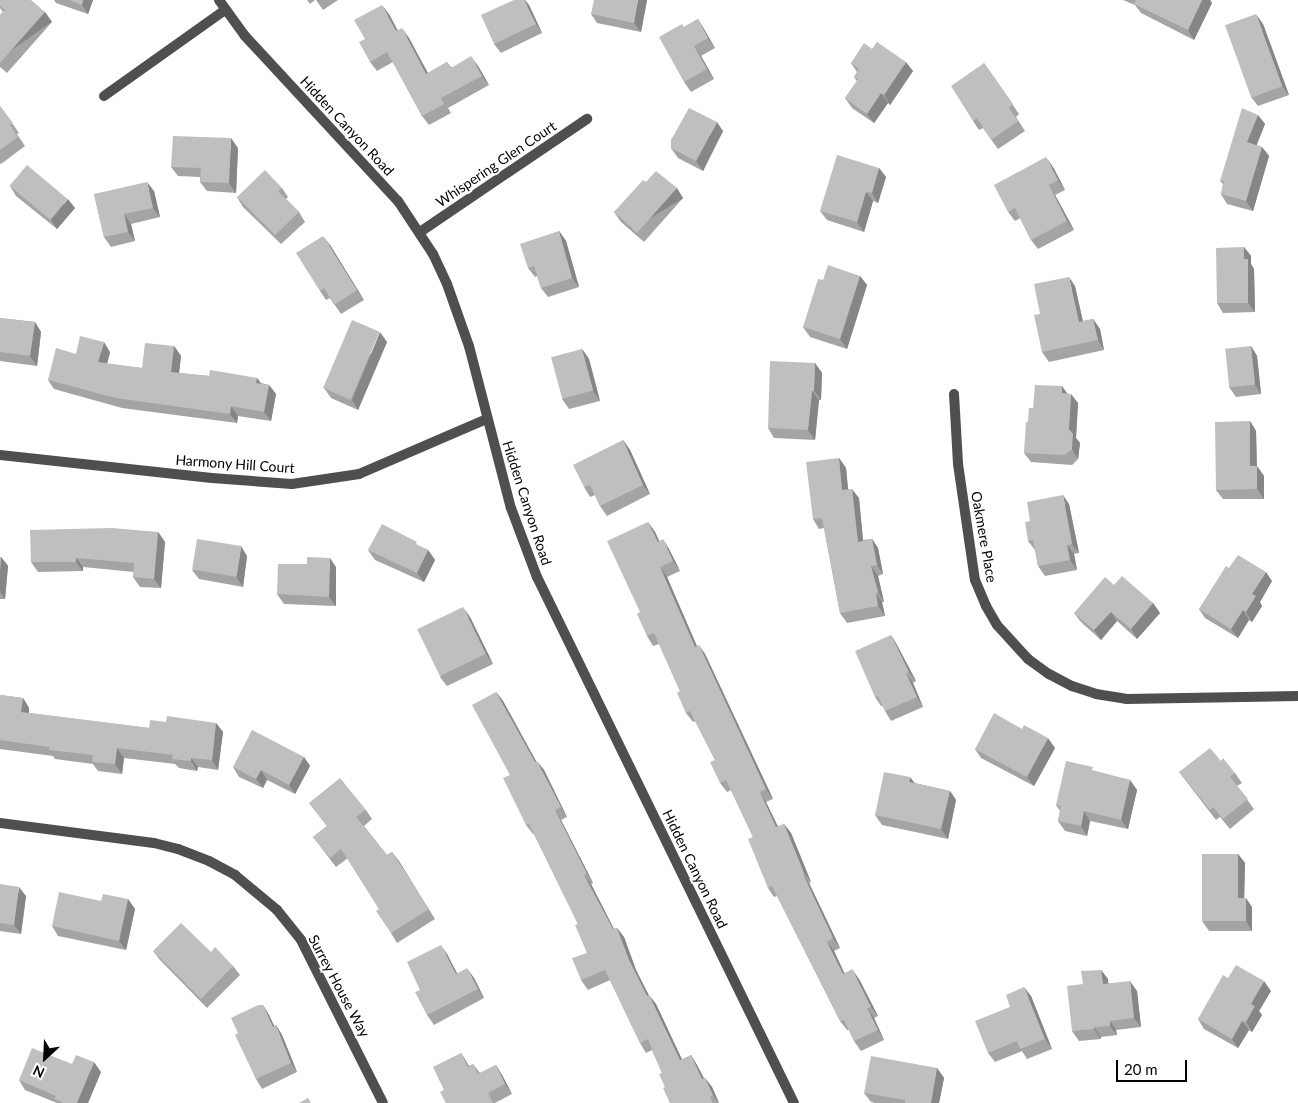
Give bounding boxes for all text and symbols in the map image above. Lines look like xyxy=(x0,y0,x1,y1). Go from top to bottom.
street label: Hidden Canyon Road xyxy=(297,73,397,179)
street label: Whispering Glen Court xyxy=(433,118,559,210)
street label: Hidden Canyon Road xyxy=(499,439,555,567)
street label: Harmony Hill Court xyxy=(175,451,295,477)
street label: Oakmere Place xyxy=(968,490,1000,584)
street label: Hidden Canyon Road xyxy=(659,807,731,931)
street label: Surrey House Way xyxy=(305,932,373,1040)
north arrow xyxy=(20,1033,70,1083)
scale bar xyxy=(1118,1050,1189,1082)
text: 20 m xyxy=(1124,1060,1158,1078)
text: N xyxy=(30,1062,47,1082)

